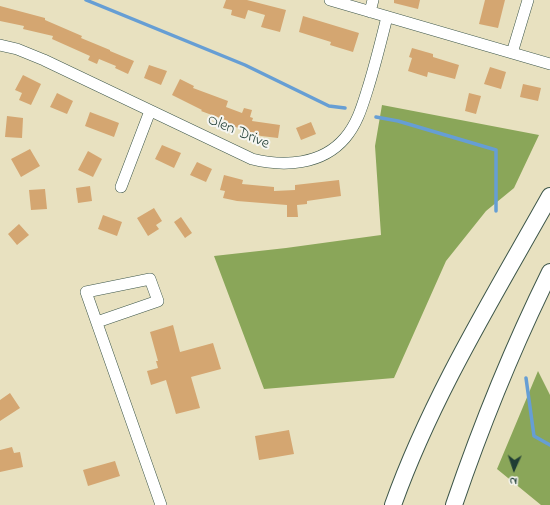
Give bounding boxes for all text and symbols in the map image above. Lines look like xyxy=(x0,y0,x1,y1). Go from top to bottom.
street label: Olen Drive xyxy=(204,111,272,155)
north arrow xyxy=(494,449,534,489)
text: N xyxy=(509,473,518,489)

